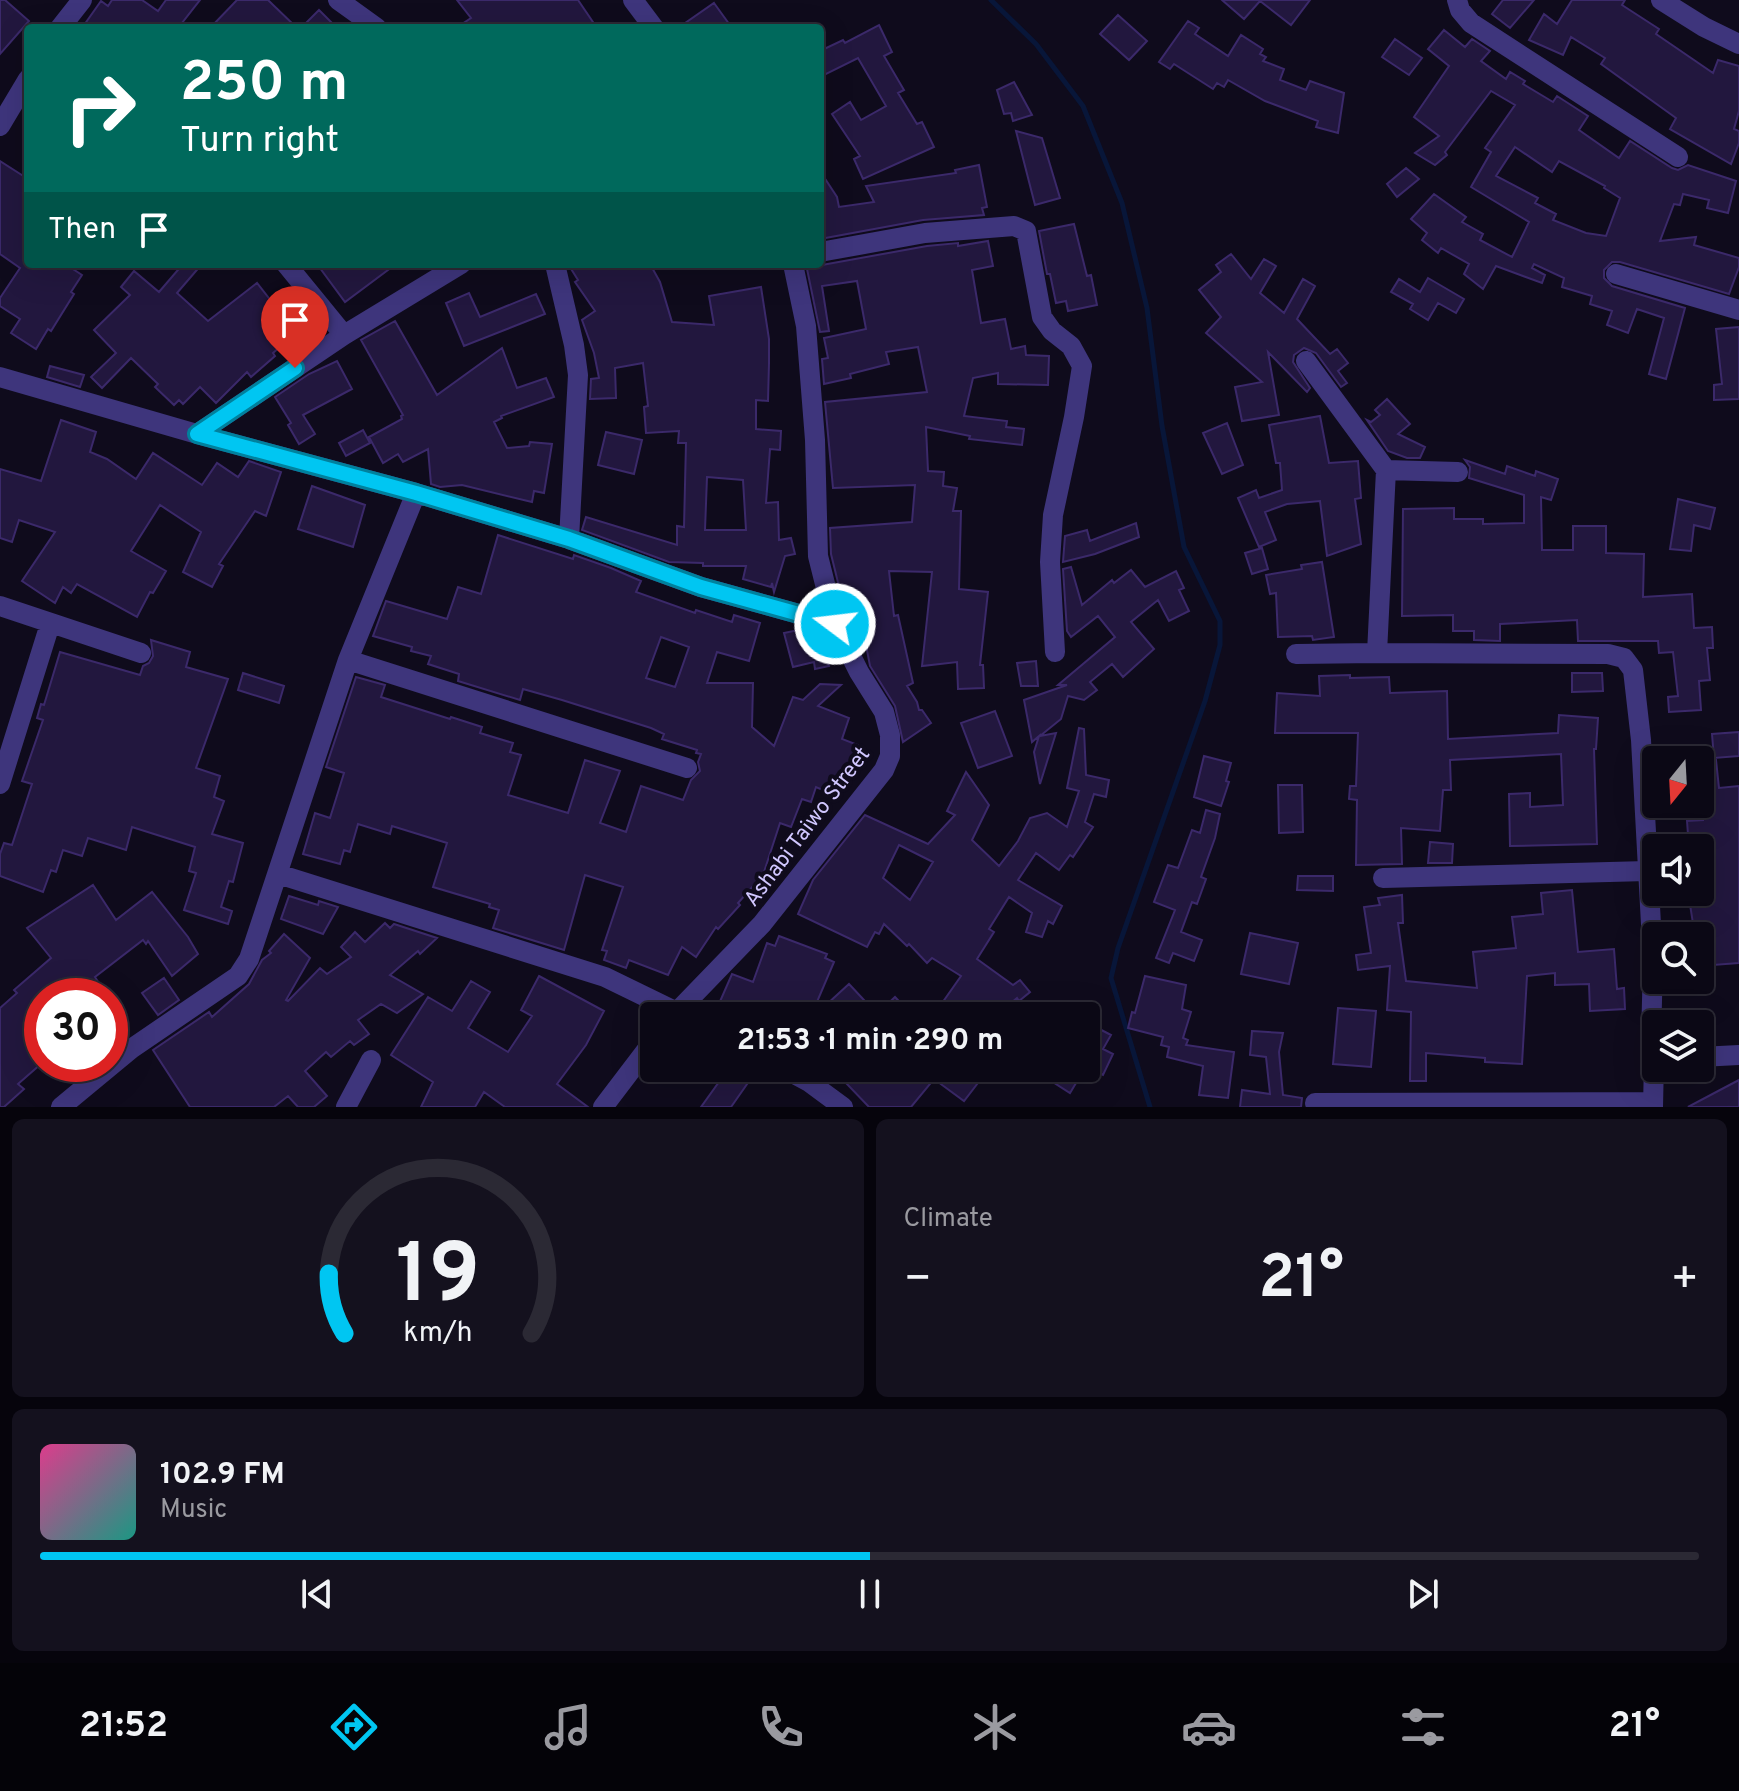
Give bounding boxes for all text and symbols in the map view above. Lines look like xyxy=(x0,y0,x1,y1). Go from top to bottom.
text: 250 m xyxy=(180,50,348,120)
icon: right xyxy=(48,56,152,160)
text: Turn right xyxy=(180,119,339,165)
icon: arrive xyxy=(132,208,176,252)
text: Then xyxy=(48,212,116,249)
pin xyxy=(261,286,329,368)
icon: arrive xyxy=(273,298,317,342)
position arrow xyxy=(793,582,877,666)
street label: Ashabi Taiwo Street xyxy=(739,742,877,913)
north arrow xyxy=(1642,746,1714,818)
map controls xyxy=(1642,746,1714,1082)
button: sound xyxy=(1642,834,1714,906)
button: search xyxy=(1642,922,1714,994)
speed limit sign: 30 xyxy=(24,978,128,1082)
button: layers xyxy=(1642,1010,1714,1082)
text: 21:53 · 1 min · 290 m xyxy=(737,1023,1003,1060)
text: Climate xyxy=(904,1203,993,1236)
text: 19 xyxy=(396,1227,480,1332)
text: 21° xyxy=(1258,1243,1344,1319)
text: − xyxy=(904,1253,932,1309)
text: + xyxy=(1671,1253,1699,1309)
text: km/h xyxy=(403,1316,472,1352)
text: 102.9 FM xyxy=(160,1457,285,1494)
text: Music xyxy=(160,1494,227,1527)
icon: previous xyxy=(295,1572,339,1616)
icon: pause xyxy=(848,1572,892,1616)
icon: next xyxy=(1401,1572,1445,1616)
icon: directions xyxy=(326,1699,382,1755)
icon: music xyxy=(540,1699,596,1755)
icon: phone xyxy=(753,1699,809,1755)
icon: climate xyxy=(967,1699,1023,1755)
icon: car xyxy=(1181,1699,1237,1755)
icon: filters xyxy=(1395,1699,1451,1755)
text: 21:52 xyxy=(79,1704,168,1750)
text: 21° xyxy=(1609,1704,1660,1750)

